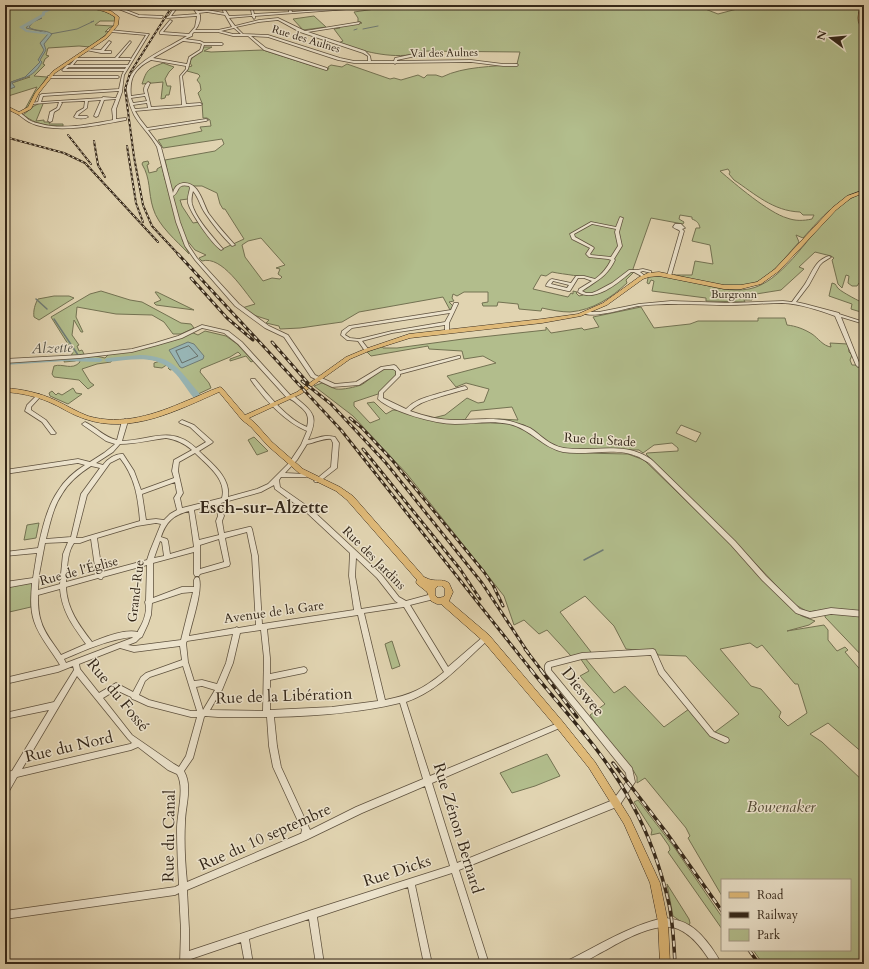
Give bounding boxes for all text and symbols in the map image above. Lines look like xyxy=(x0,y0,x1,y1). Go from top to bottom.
north arrow xyxy=(811,18,851,58)
street label: Rue des Aulnes xyxy=(270,21,342,57)
text: N xyxy=(813,28,831,42)
street label: Val des Aulnes xyxy=(410,45,478,61)
street label: Burgronn xyxy=(711,287,758,302)
water label: Alzette xyxy=(30,338,73,358)
street label: Rue du Stade xyxy=(563,429,637,452)
district label: Esch-sur-Alzette xyxy=(199,496,329,519)
street label: Rue des Jardins xyxy=(338,522,410,594)
street label: Rue de l'Église xyxy=(38,552,120,590)
street label: Grand-Rue xyxy=(123,559,149,623)
street label: Avenue de la Gare xyxy=(223,596,325,628)
street label: Rue du Fossé xyxy=(82,654,154,736)
street label: Dieswee xyxy=(556,663,610,721)
street label: Rue de la Libération xyxy=(215,683,353,709)
street label: Rue du Nord xyxy=(23,726,116,768)
street label: Rue Zénon Bernard xyxy=(428,760,488,896)
street label: Rue du Canal xyxy=(157,790,181,882)
park label: Bowenaker xyxy=(746,796,816,818)
street label: Rue du 10 septembre xyxy=(195,798,335,876)
street label: Rue Dicks xyxy=(360,850,434,892)
legend xyxy=(721,879,851,951)
text: Road xyxy=(757,887,784,903)
text: Railway xyxy=(757,907,799,923)
text: Park xyxy=(757,927,781,943)

